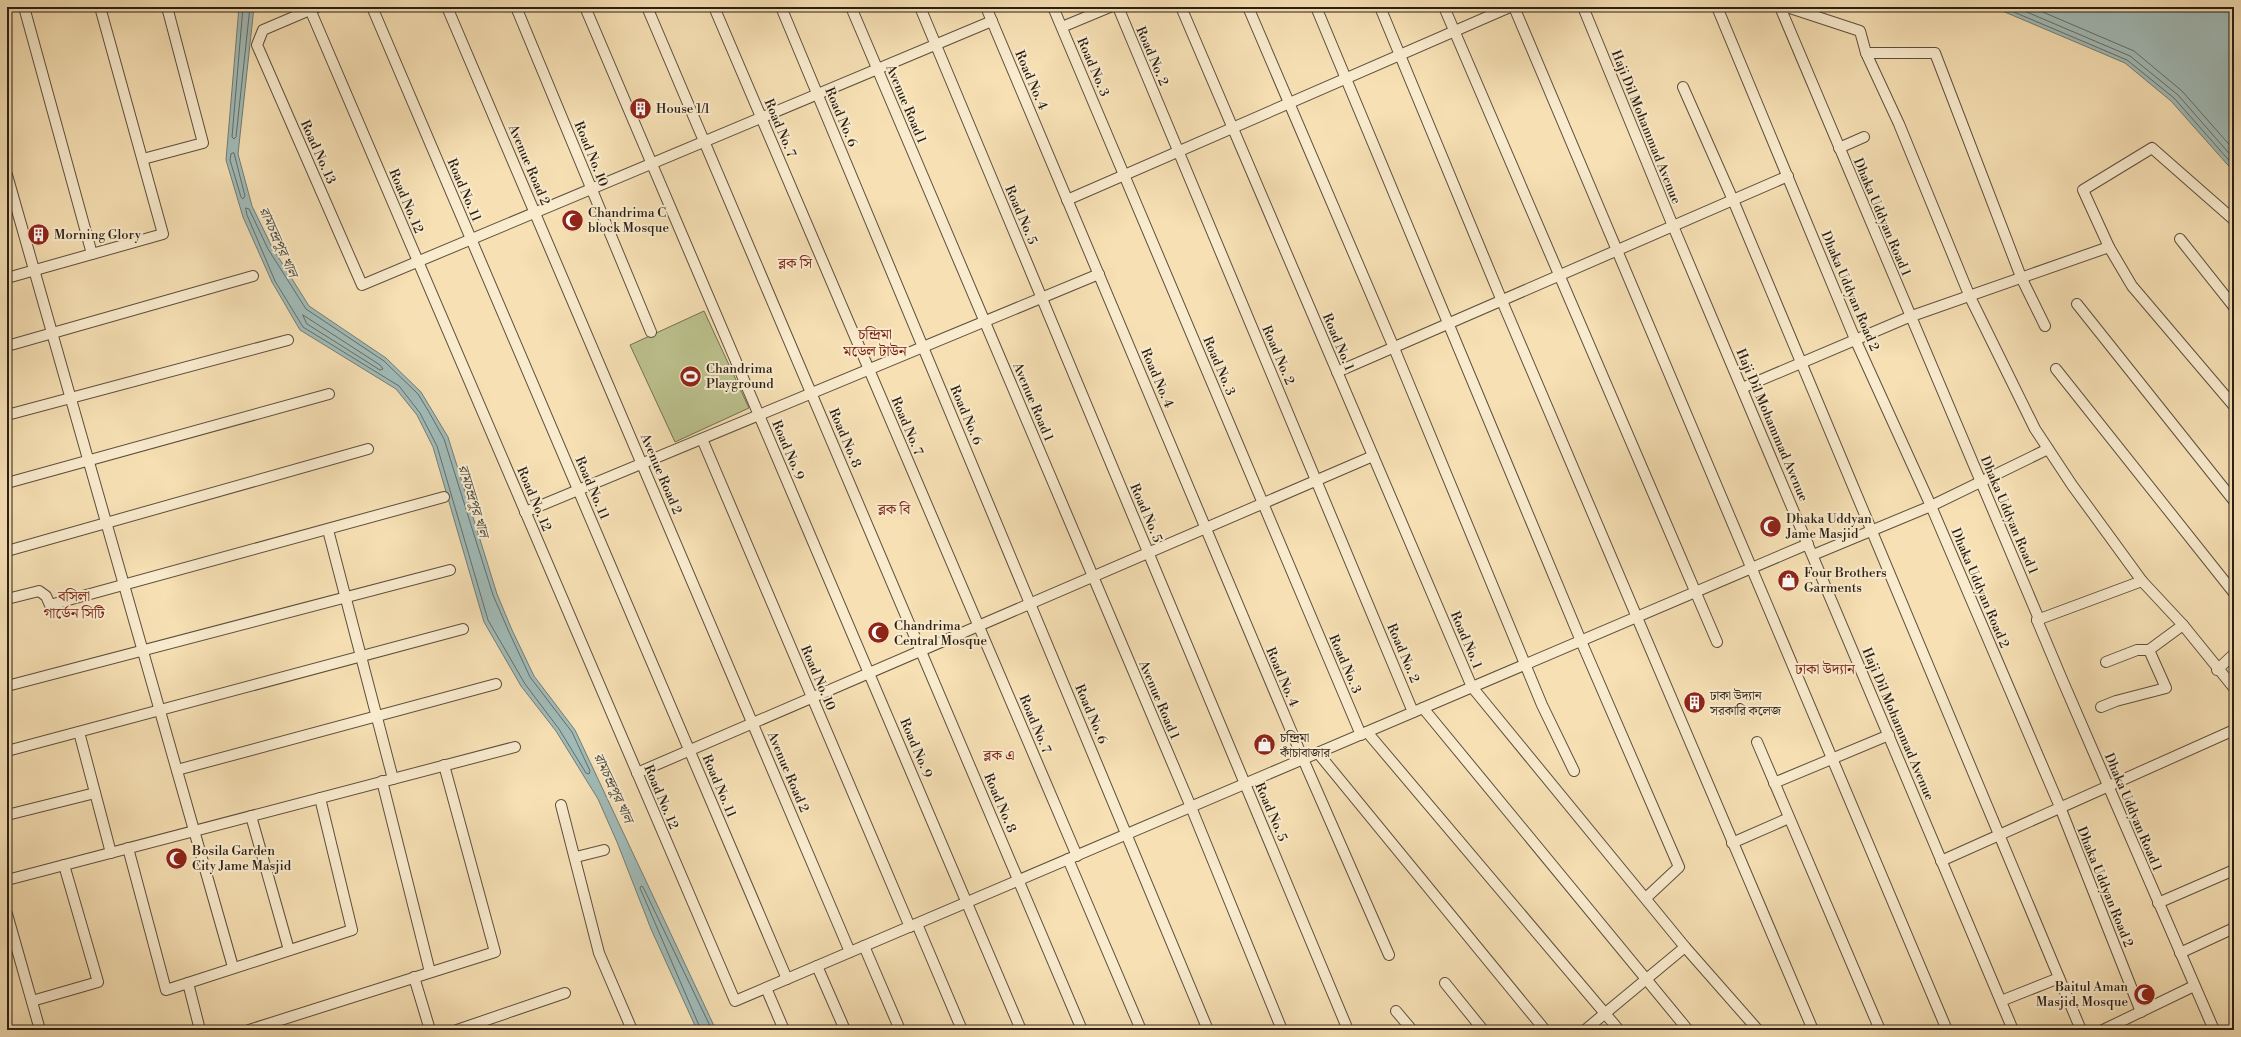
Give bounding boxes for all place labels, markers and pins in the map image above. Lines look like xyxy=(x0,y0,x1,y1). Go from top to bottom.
building icon: House 1/1 xyxy=(628,96,654,122)
place label: House 1/1 xyxy=(656,101,710,117)
place label: Chandrima C block Mosque xyxy=(588,205,670,236)
mosque icon: Chandrima C block Mosque xyxy=(559,207,585,233)
building icon: Morning Glory xyxy=(26,222,52,248)
place label: Morning Glory xyxy=(54,227,142,243)
place label: Chandrima Playground xyxy=(706,361,774,392)
sports icon: Chandrima Playground xyxy=(677,363,703,389)
place label: Dhaka Uddyan Jame Masjid xyxy=(1785,511,1872,542)
mosque icon: Dhaka Uddyan Jame Masjid xyxy=(1758,513,1784,539)
place label: Four Brothers Garments xyxy=(1804,565,1887,596)
shop icon: Four Brothers Garments xyxy=(1775,567,1801,593)
place label: Chandrima Central Mosque xyxy=(894,618,987,649)
mosque icon: Chandrima Central Mosque xyxy=(866,620,892,646)
place label: ঢাকা উদ্যান সরকারি কলেজ xyxy=(1709,687,1782,719)
building icon: ঢাকা উদ্যান সরকারি কলেজ xyxy=(1682,690,1708,716)
place label: চন্দ্রিমা কাঁচাবাজার xyxy=(1279,730,1331,761)
shop icon: চন্দ্রিমা কাঁচাবাজার xyxy=(1251,732,1277,758)
place label: Bosila Garden City Jame Masjid xyxy=(191,843,292,874)
mosque icon: Bosila Garden City Jame Masjid xyxy=(164,845,190,871)
place label: Baitul Aman Masjid, Mosque xyxy=(2036,979,2128,1010)
mosque icon: Baitul Aman Masjid, Mosque xyxy=(2131,981,2157,1007)

